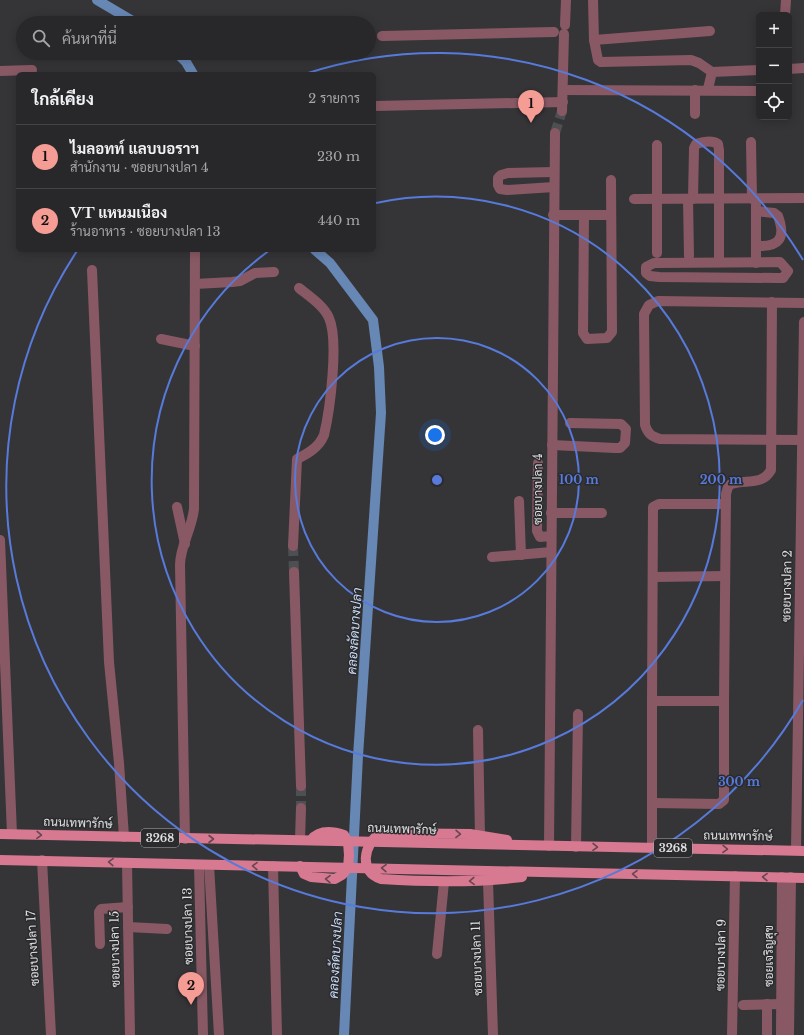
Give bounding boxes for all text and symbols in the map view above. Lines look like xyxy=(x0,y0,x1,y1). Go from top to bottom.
map controls xyxy=(756,12,792,120)
button: + xyxy=(756,12,792,48)
search box xyxy=(16,16,376,60)
icon: search xyxy=(30,27,52,49)
text: ค้นหาที่นี่ xyxy=(62,29,117,48)
button: − xyxy=(756,48,792,84)
button: locate xyxy=(756,84,792,120)
text: ใกล้เคียง xyxy=(32,89,94,110)
text: 2 รายการ xyxy=(308,90,360,107)
pin: 1 xyxy=(518,90,544,123)
text: ไมลอทท์ แลบบอราฯ xyxy=(70,139,199,158)
text: 1 xyxy=(42,148,48,165)
text: 230 m xyxy=(317,148,360,165)
text: สำนักงาน · ซอยบางปลา 4 xyxy=(70,159,209,176)
text: VT แหนมเนือง xyxy=(70,203,167,222)
text: 2 xyxy=(41,212,49,229)
text: 440 m xyxy=(318,212,360,229)
text: ร้านอาหาร · ซอยบางปลา 13 xyxy=(70,223,220,240)
your location xyxy=(425,425,445,445)
street label: ซอยบางปลา 4 xyxy=(530,453,545,525)
text: 100 m xyxy=(559,472,600,487)
text: 200 m xyxy=(700,472,743,487)
centre of rings xyxy=(430,473,444,487)
street label: ซอยบางปลา 2 xyxy=(778,550,795,622)
water label: คลองลัดบางปลา xyxy=(343,587,366,675)
text: 300 m xyxy=(718,774,761,789)
street label: ถนนเทพารักษ์ xyxy=(43,814,114,831)
street label: ถนนเทพารักษ์ xyxy=(367,820,438,837)
street label: ถนนเทพารักษ์ xyxy=(703,827,774,844)
road number: 3268 xyxy=(141,829,179,847)
one-way arrow xyxy=(455,830,461,838)
one-way arrow xyxy=(36,831,42,839)
one-way arrow xyxy=(208,835,214,843)
road number: 3268 xyxy=(654,839,692,857)
one-way arrow xyxy=(592,843,598,851)
one-way arrow xyxy=(722,845,728,853)
one-way arrow xyxy=(108,858,114,866)
one-way arrow xyxy=(252,862,258,870)
one-way arrow xyxy=(381,864,387,872)
one-way arrow xyxy=(632,870,638,878)
one-way arrow xyxy=(762,873,768,881)
one-way arrow xyxy=(325,874,331,883)
one-way arrow xyxy=(469,877,475,885)
street label: ซอยบางปลา 13 xyxy=(179,887,196,965)
street label: ซอยบางปลา 17 xyxy=(23,909,42,986)
street label: ซอยบางปลา 15 xyxy=(106,910,123,987)
water label: คลองลัดบางปลา xyxy=(325,911,346,999)
street label: ซอยบางปลา 9 xyxy=(712,919,729,991)
street label: ซอยบางปลา 11 xyxy=(468,920,485,996)
street label: ซอยเจริญสุข xyxy=(761,925,778,987)
pin: 2 xyxy=(178,972,204,1005)

